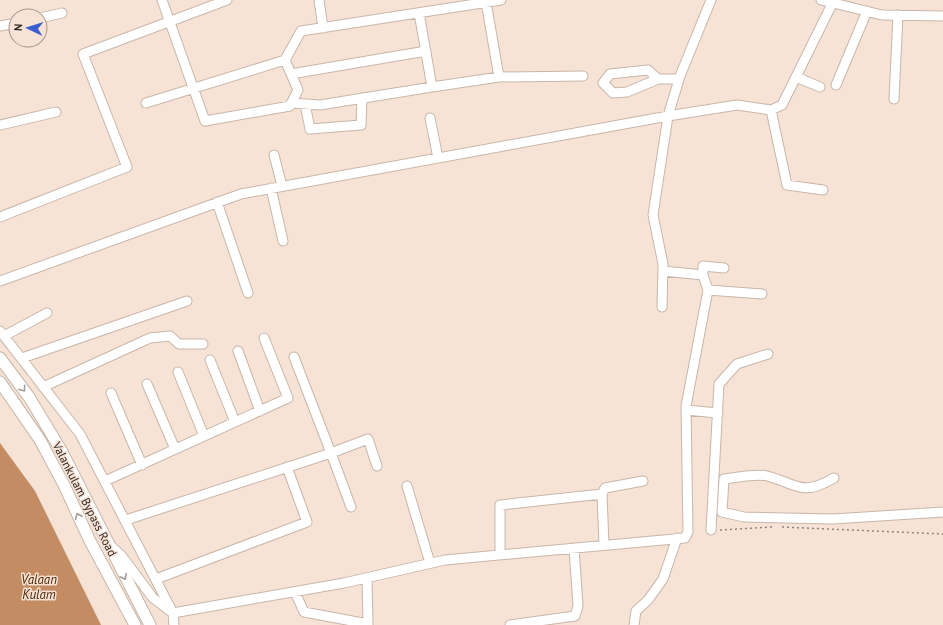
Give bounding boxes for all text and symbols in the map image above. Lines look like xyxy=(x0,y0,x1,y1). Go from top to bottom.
north arrow xyxy=(8,8,48,48)
text: N xyxy=(11,23,25,31)
one-way arrow xyxy=(18,385,25,392)
street label: Valankulam Bypass Road xyxy=(49,438,120,559)
one-way arrow xyxy=(75,512,83,520)
water label: Valaan Kulam xyxy=(21,571,57,603)
one-way arrow xyxy=(120,573,127,581)

